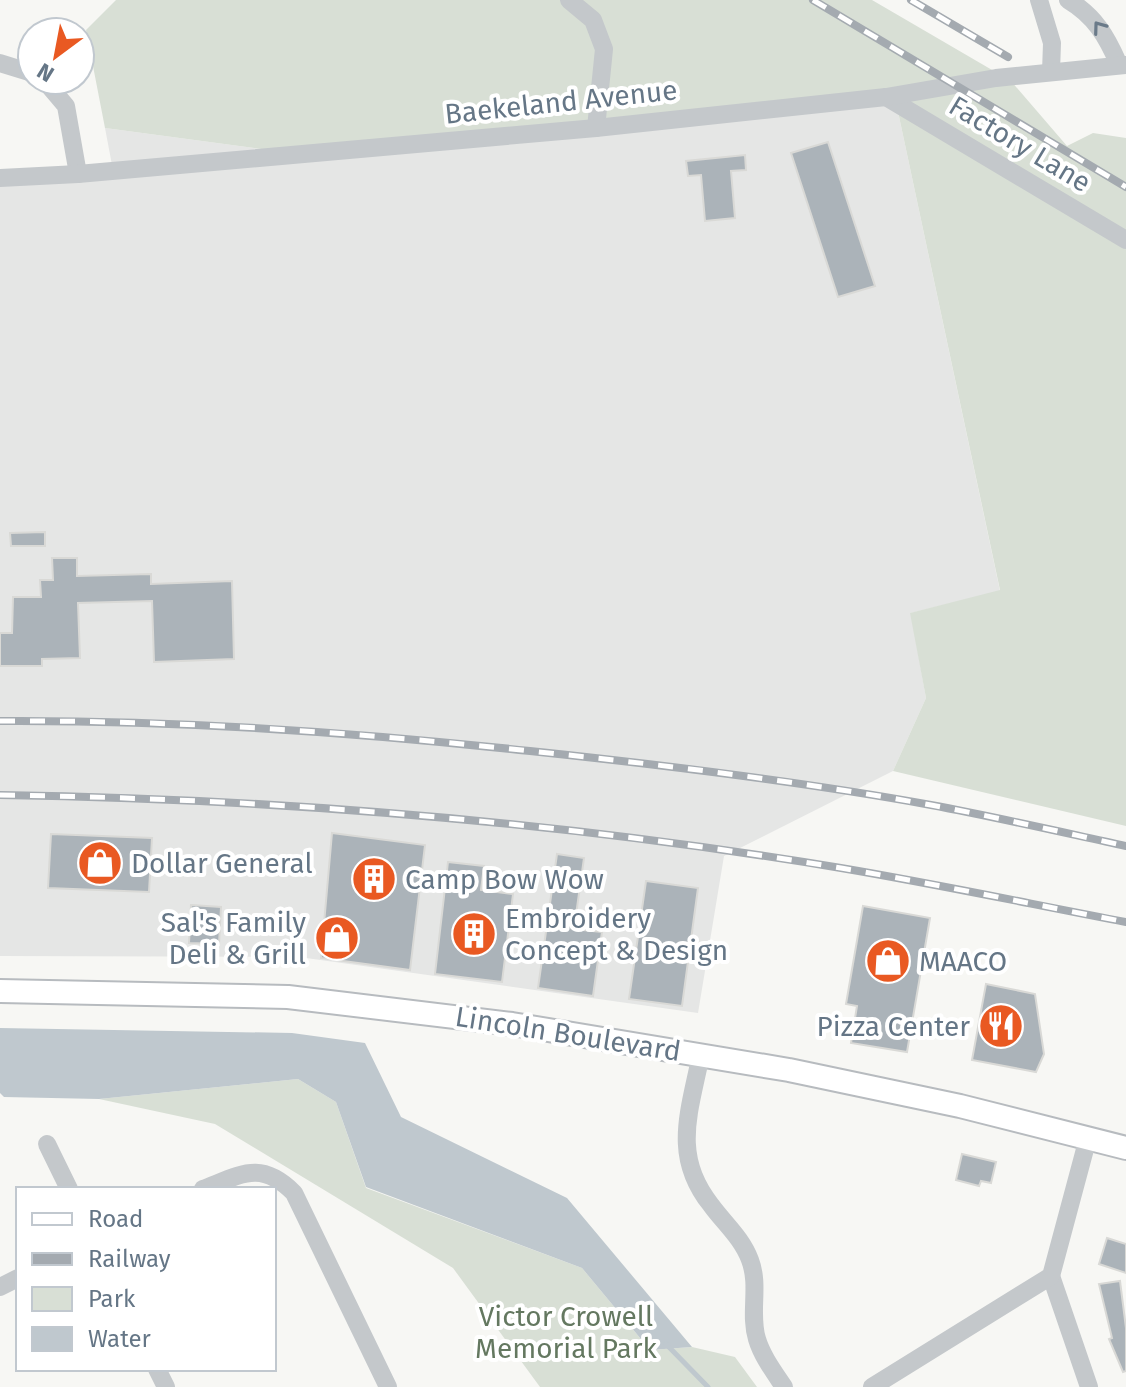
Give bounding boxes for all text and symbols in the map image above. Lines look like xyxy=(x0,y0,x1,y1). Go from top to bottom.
north arrow xyxy=(16,16,96,96)
one-way arrow xyxy=(1095,22,1109,36)
text: N xyxy=(32,57,59,88)
street label: Baekeland Avenue xyxy=(443,73,679,131)
street label: Factory Lane xyxy=(943,89,1097,199)
shop icon: Dollar General xyxy=(76,839,124,887)
place label: Dollar General xyxy=(131,847,313,880)
building icon: Camp Bow Wow xyxy=(350,855,398,903)
place label: Camp Bow Wow xyxy=(405,863,604,896)
place label: Embroidery Concept & Design xyxy=(505,902,728,967)
place label: Sal's Family Deli & Grill xyxy=(161,906,306,971)
building icon: Embroidery Concept & Design xyxy=(450,910,498,958)
shop icon: Sal's Family Deli & Grill xyxy=(313,914,361,962)
shop icon: MAACO xyxy=(864,937,912,985)
place label: MAACO xyxy=(919,945,1007,978)
street label: Lincoln Boulevard xyxy=(453,1000,683,1068)
restaurant icon: Pizza Center xyxy=(977,1002,1025,1050)
place label: Pizza Center xyxy=(817,1010,970,1043)
legend xyxy=(16,1187,276,1371)
text: Road xyxy=(88,1205,143,1233)
text: Railway xyxy=(88,1245,171,1273)
text: Park xyxy=(88,1285,136,1313)
park label: Victor Crowell Memorial Park xyxy=(475,1300,658,1365)
text: Water xyxy=(88,1325,152,1353)

